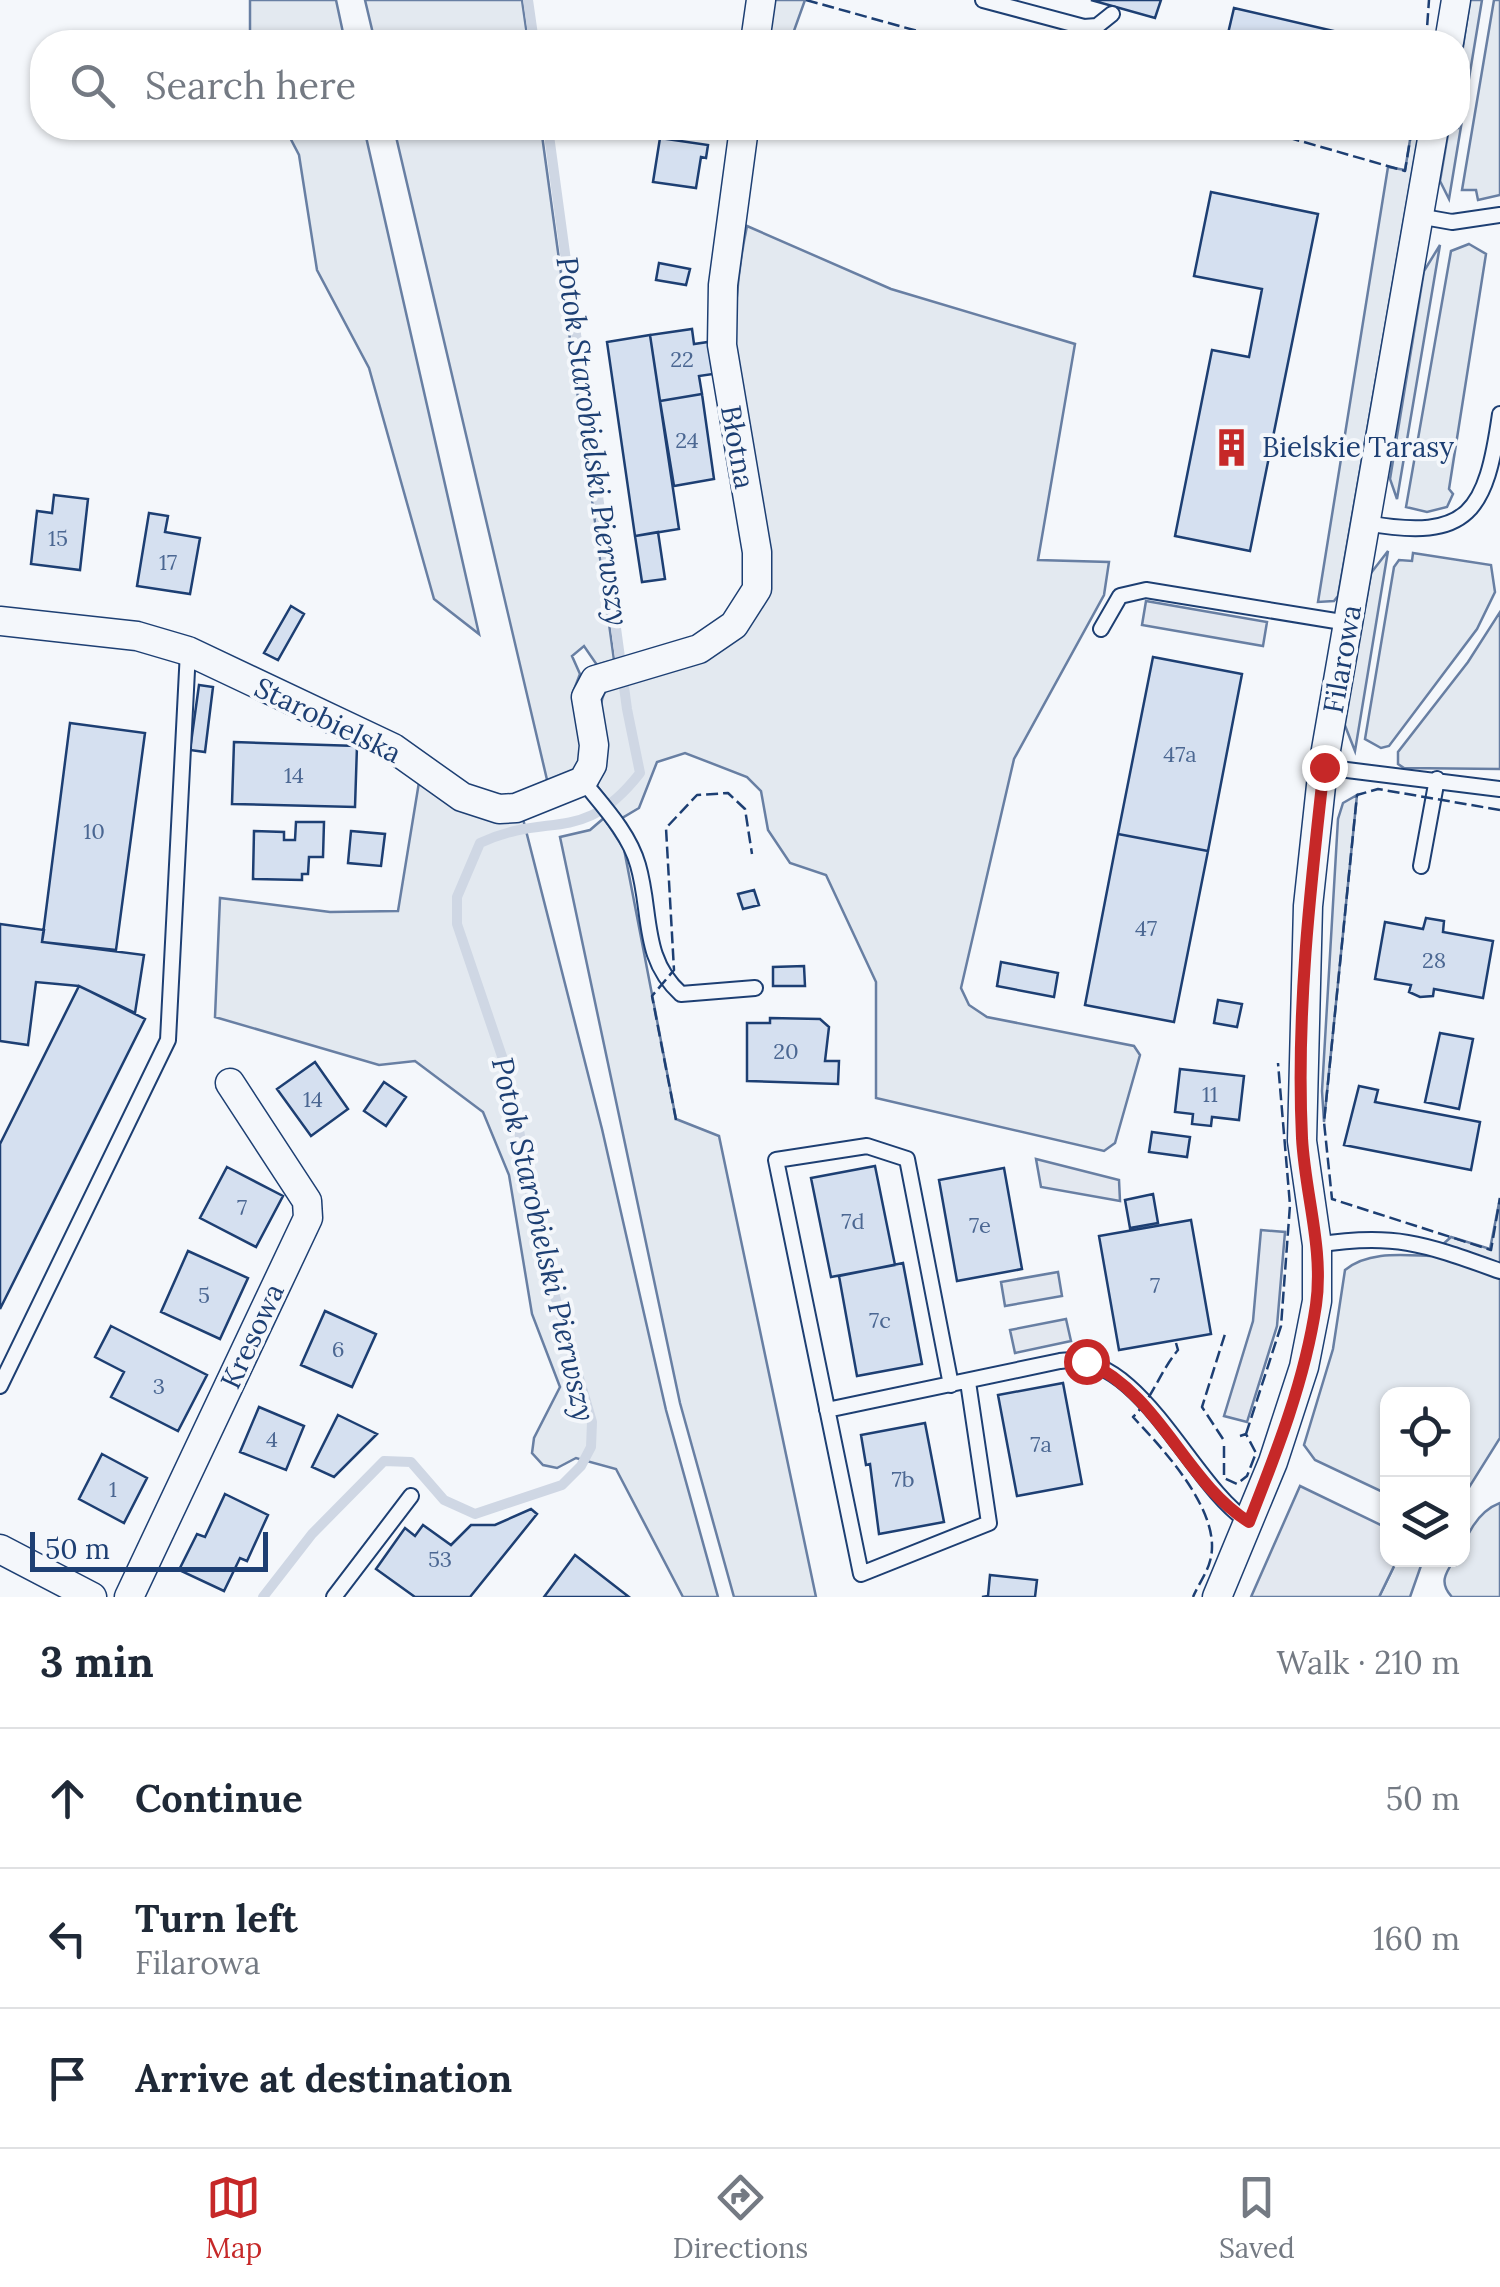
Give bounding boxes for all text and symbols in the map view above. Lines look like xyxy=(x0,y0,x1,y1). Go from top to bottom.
search box xyxy=(30,30,1470,140)
icon: search xyxy=(65,58,120,113)
text: Search here xyxy=(145,61,356,109)
water label: Potok Starobielski Pierwszy xyxy=(548,254,638,628)
house number: 22 xyxy=(670,345,694,373)
street label: Błotna xyxy=(713,402,763,492)
house number: 24 xyxy=(675,426,699,454)
building icon: Bielskie Tarasy xyxy=(1211,426,1253,468)
place label: Bielskie Tarasy xyxy=(1262,429,1454,465)
house number: 15 xyxy=(48,524,68,552)
house number: 17 xyxy=(159,548,177,576)
street label: Filarowa xyxy=(1315,602,1369,716)
street label: Starobielska xyxy=(249,669,407,771)
house number: 47a xyxy=(1163,740,1197,768)
route end xyxy=(1302,745,1348,791)
house number: 14 xyxy=(284,761,304,789)
house number: 10 xyxy=(83,817,105,845)
house number: 47 xyxy=(1135,914,1157,942)
house number: 28 xyxy=(1422,946,1446,974)
house number: 20 xyxy=(773,1037,799,1065)
water label: Potok Starobielski Pierwszy xyxy=(484,1053,604,1425)
house number: 11 xyxy=(1202,1080,1218,1108)
house number: 14 xyxy=(303,1085,323,1113)
house number: 7 xyxy=(237,1193,247,1221)
house number: 7d xyxy=(841,1207,865,1235)
house number: 7e xyxy=(969,1211,991,1239)
house number: 7 xyxy=(1150,1271,1160,1299)
street label: Kresowa xyxy=(212,1278,292,1394)
house number: 5 xyxy=(198,1281,210,1309)
house number: 7c xyxy=(869,1306,891,1334)
house number: 6 xyxy=(332,1335,344,1363)
route start xyxy=(1064,1339,1110,1385)
house number: 3 xyxy=(153,1372,165,1400)
map controls xyxy=(1380,1387,1470,1567)
button: locate xyxy=(1380,1387,1470,1477)
house number: 4 xyxy=(266,1425,278,1453)
house number: 7a xyxy=(1030,1430,1052,1458)
house number: 7b xyxy=(892,1465,914,1493)
house number: 1 xyxy=(109,1475,117,1503)
button: layers xyxy=(1380,1477,1470,1567)
scale bar xyxy=(30,1527,268,1572)
text: 50 m xyxy=(45,1531,110,1567)
house number: 53 xyxy=(428,1545,452,1573)
text: 3 min xyxy=(40,1635,154,1689)
text: Walk · 210 m xyxy=(1276,1642,1460,1683)
icon: ahead xyxy=(40,1771,95,1826)
text: Continue xyxy=(135,1774,303,1822)
text: 50 m xyxy=(1386,1778,1460,1819)
text: Turn left xyxy=(135,1894,298,1942)
icon: left xyxy=(40,1911,95,1966)
text: 160 m xyxy=(1373,1918,1460,1959)
text: Filarowa xyxy=(135,1942,260,1983)
icon: arrive xyxy=(40,2051,95,2106)
text: Arrive at destination xyxy=(135,2054,512,2102)
tab: Map xyxy=(205,2170,262,2266)
tab: Directions xyxy=(673,2170,808,2266)
tab: Saved xyxy=(1219,2170,1295,2266)

